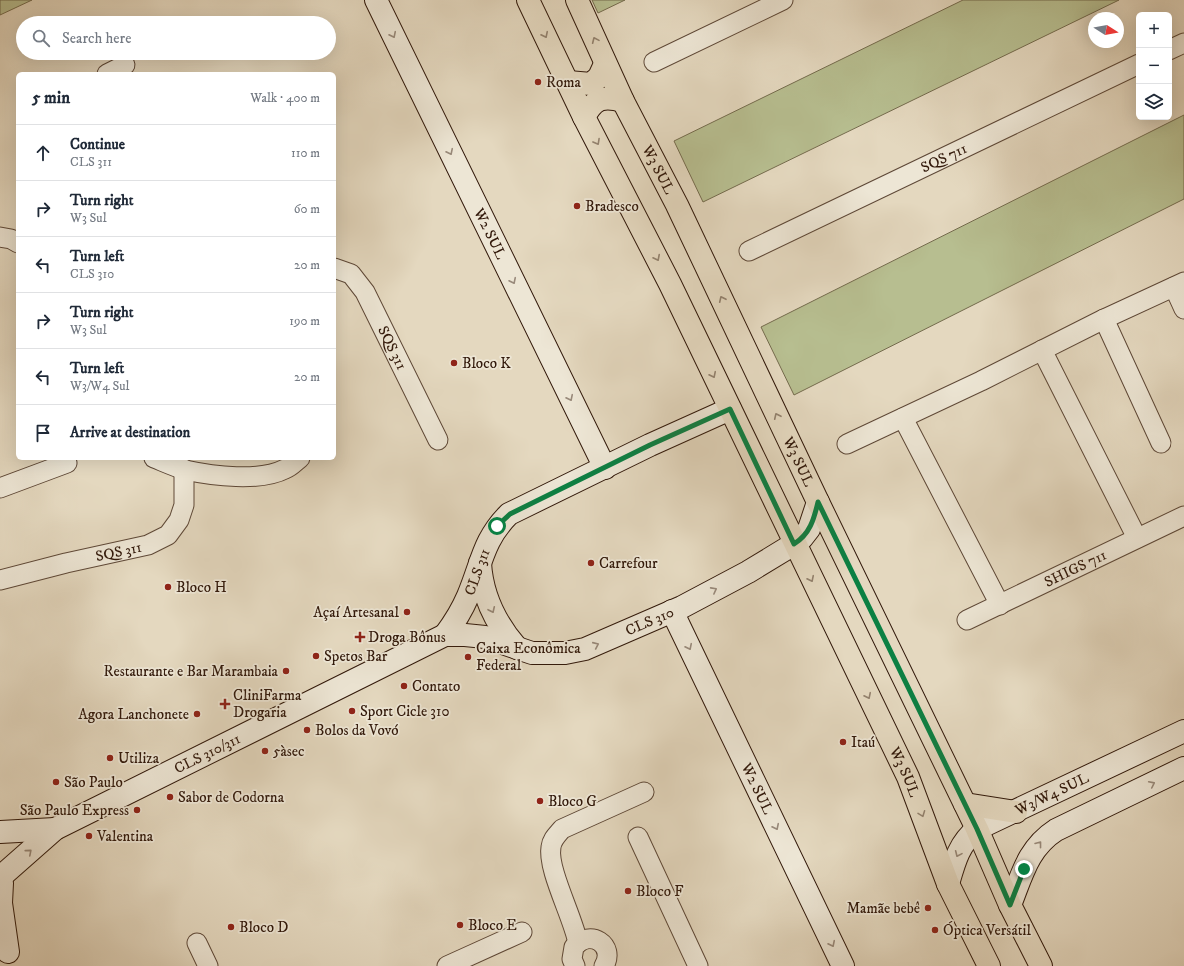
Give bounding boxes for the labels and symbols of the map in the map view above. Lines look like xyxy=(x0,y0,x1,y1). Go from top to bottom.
north arrow xyxy=(1088,12,1124,48)
one-way arrow xyxy=(388,31,396,38)
one-way arrow xyxy=(540,31,548,38)
one-way arrow xyxy=(592,37,600,44)
place label: Roma xyxy=(546,73,581,92)
marker: Roma xyxy=(533,77,543,87)
one-way arrow xyxy=(593,138,600,145)
street label: SQS 711 xyxy=(918,138,970,177)
street label: W3 SUL xyxy=(637,141,679,197)
one-way arrow xyxy=(445,148,453,155)
place label: Bradesco xyxy=(585,197,639,216)
marker: Bradesco xyxy=(572,201,582,211)
street label: W2 SUL xyxy=(469,204,511,262)
one-way arrow xyxy=(652,254,659,261)
one-way arrow xyxy=(508,277,516,285)
one-way arrow xyxy=(719,295,727,303)
street label: SQS 311 xyxy=(374,323,411,373)
place label: Bloco K xyxy=(462,354,511,373)
marker: Bloco K xyxy=(449,358,459,368)
one-way arrow xyxy=(709,370,716,378)
one-way arrow xyxy=(565,394,573,401)
one-way arrow xyxy=(774,413,782,421)
street label: W3 SUL xyxy=(778,433,819,490)
route start xyxy=(488,517,506,535)
street label: SQS 311 xyxy=(94,537,143,566)
street label: SHIGS 711 xyxy=(1041,545,1110,591)
street label: CLS 311 xyxy=(460,546,494,598)
place label: Carrefour xyxy=(599,554,658,573)
marker: Carrefour xyxy=(586,558,596,568)
one-way arrow xyxy=(806,575,814,582)
place label: Bloco H xyxy=(176,578,227,597)
marker: Bloco H xyxy=(163,582,173,592)
one-way arrow xyxy=(709,587,717,595)
street label: CLS 310 xyxy=(622,602,677,640)
place label: Açaí Artesanal xyxy=(313,603,399,622)
one-way arrow xyxy=(487,606,495,613)
marker: Açaí Artesanal xyxy=(402,607,412,617)
place label: Droga Bônus xyxy=(368,628,446,647)
marker: Droga Bônus xyxy=(355,632,365,642)
place label: Caixa Econômica Federal xyxy=(476,639,581,675)
one-way arrow xyxy=(592,642,599,650)
one-way arrow xyxy=(684,642,692,650)
place label: Spetos Bar xyxy=(324,647,388,666)
marker: Spetos Bar xyxy=(311,651,321,661)
marker: Caixa Econômica Federal xyxy=(463,652,473,662)
place label: Restaurante e Bar Marambaia xyxy=(104,662,279,681)
marker: Restaurante e Bar Marambaia xyxy=(281,666,291,676)
place label: Contato xyxy=(412,677,460,696)
marker: Contato xyxy=(399,681,409,691)
place label: CliniFarma Drogaria xyxy=(233,686,302,722)
one-way arrow xyxy=(863,692,871,699)
marker: CliniFarma Drogaria xyxy=(220,699,230,709)
place label: Sport Cicle 310 xyxy=(360,702,449,721)
place label: Agora Lanchonete xyxy=(78,705,189,724)
marker: Sport Cicle 310 xyxy=(347,706,357,716)
marker: Agora Lanchonete xyxy=(192,709,202,719)
place label: Bolos da Vovó xyxy=(315,721,399,740)
marker: Bolos da Vovó xyxy=(302,725,312,735)
street label: CLS 310/311 xyxy=(171,729,244,778)
place label: Itaú xyxy=(851,733,875,752)
marker: Itaú xyxy=(838,737,848,747)
place label: 5àsec xyxy=(273,742,305,761)
street label: W3 SUL xyxy=(885,743,924,800)
marker: 5àsec xyxy=(260,746,270,756)
place label: Utiliza xyxy=(118,749,160,768)
marker: Utiliza xyxy=(105,753,115,763)
street label: W2 SUL xyxy=(737,759,778,817)
street label: W3/W4 SUL xyxy=(1011,768,1092,820)
place label: São Paulo xyxy=(64,773,123,792)
marker: São Paulo xyxy=(51,777,61,787)
one-way arrow xyxy=(1148,781,1156,788)
place label: Sabor de Codorna xyxy=(178,788,285,807)
marker: Sabor de Codorna xyxy=(165,792,175,802)
place label: Bloco G xyxy=(548,792,597,811)
marker: Bloco G xyxy=(535,796,545,806)
place label: São Paulo Express xyxy=(20,801,129,820)
marker: São Paulo Express xyxy=(132,805,142,815)
one-way arrow xyxy=(917,811,925,818)
one-way arrow xyxy=(771,822,779,830)
place label: Valentina xyxy=(96,827,154,846)
marker: Valentina xyxy=(84,831,94,841)
one-way arrow xyxy=(1034,842,1041,849)
one-way arrow xyxy=(25,849,32,856)
one-way arrow xyxy=(955,849,963,857)
route end xyxy=(1015,860,1033,878)
place label: Bloco F xyxy=(636,882,683,901)
marker: Bloco F xyxy=(623,886,633,896)
place label: Mamãe bebê xyxy=(846,899,920,918)
marker: Mamãe bebê xyxy=(923,903,933,913)
place label: Bloco E xyxy=(468,916,517,935)
place label: Bloco D xyxy=(239,918,288,937)
marker: Bloco E xyxy=(455,920,465,930)
place label: Óptica Versátil xyxy=(943,921,1031,940)
marker: Bloco D xyxy=(226,922,236,932)
marker: Óptica Versátil xyxy=(930,925,940,935)
one-way arrow xyxy=(827,940,835,947)

